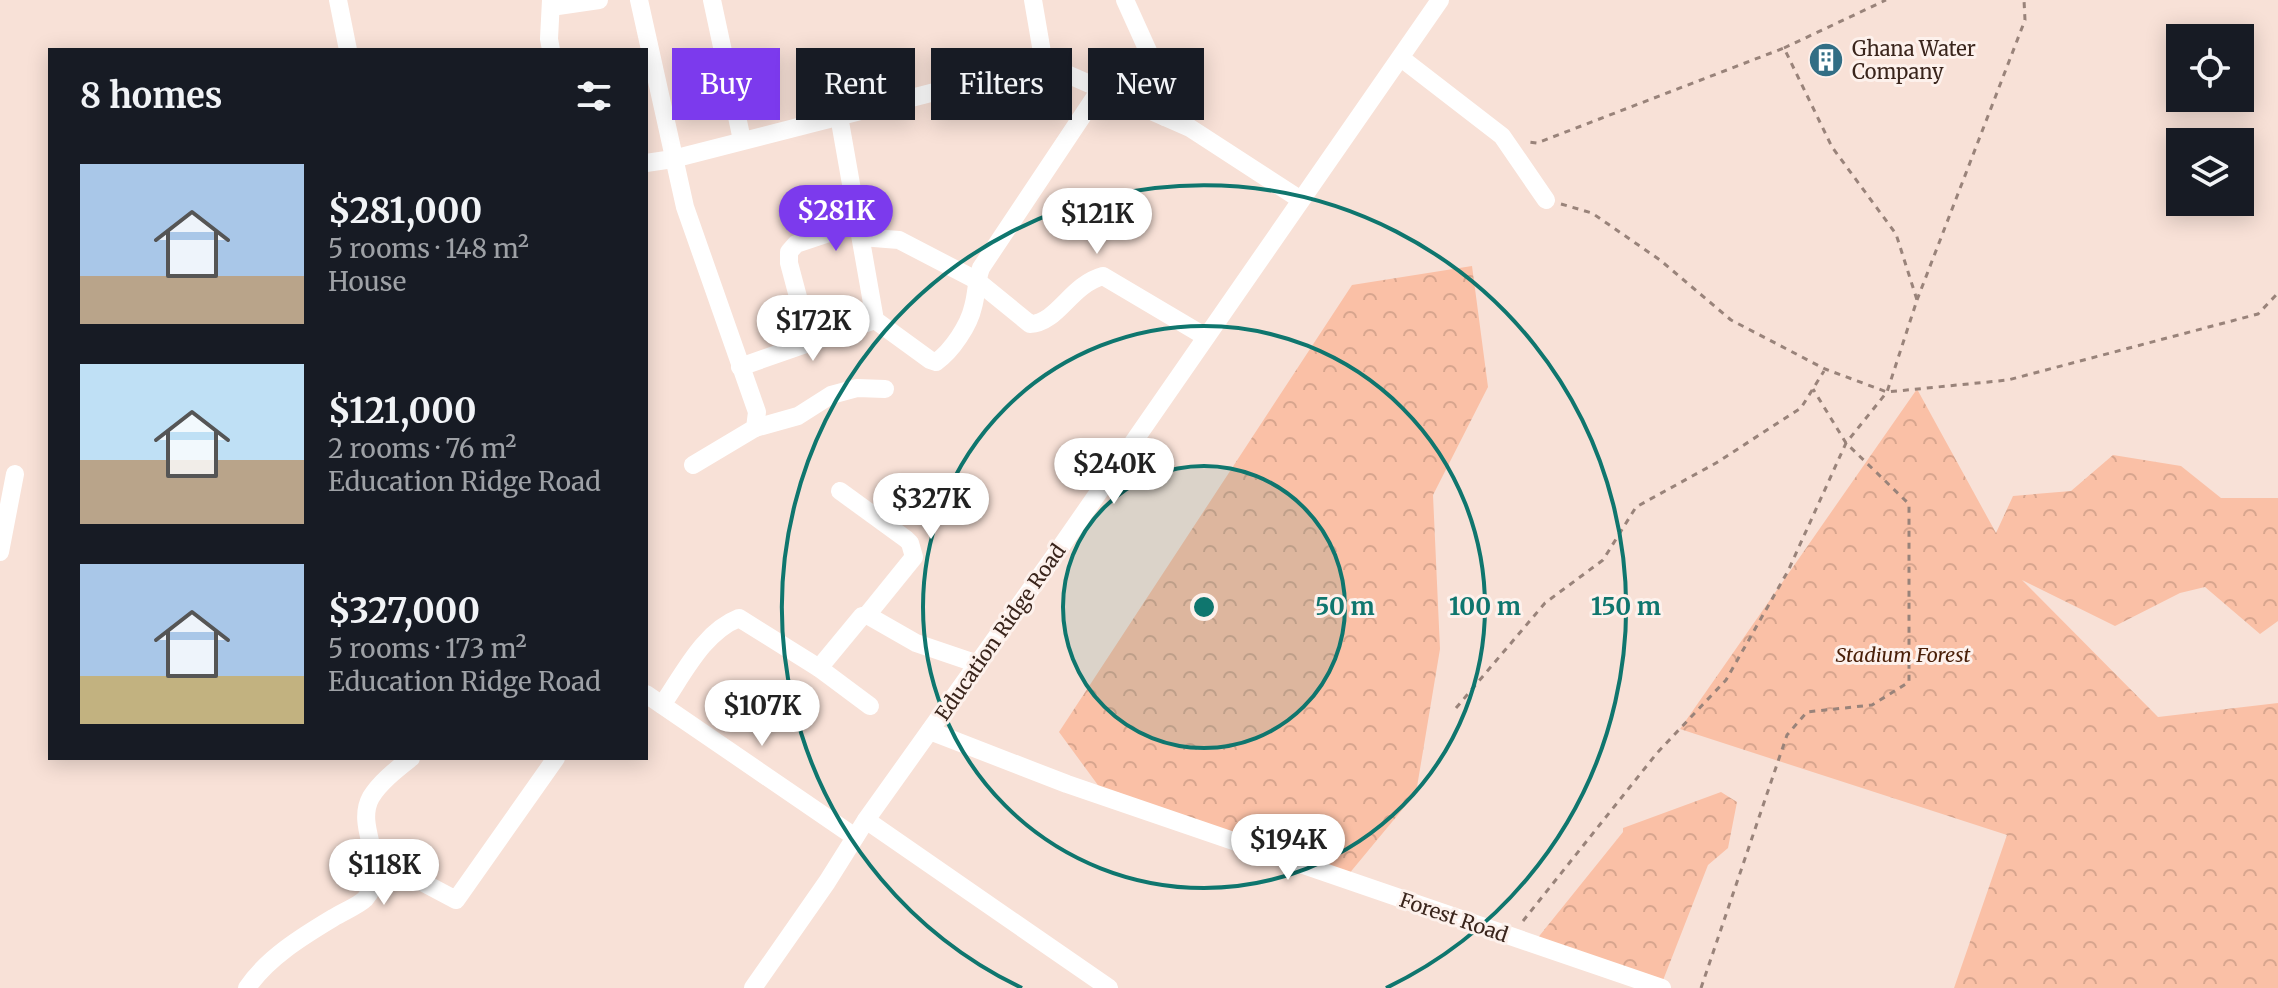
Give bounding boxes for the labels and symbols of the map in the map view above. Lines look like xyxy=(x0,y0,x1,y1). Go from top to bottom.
place label: Ghana Water Company xyxy=(1852,36,1976,84)
building icon: Ghana Water Company xyxy=(1807,41,1845,79)
pin: $281K xyxy=(780,185,892,253)
pin: $121K xyxy=(1041,188,1153,256)
pin: $172K xyxy=(757,295,869,363)
pin: $240K xyxy=(1058,438,1170,506)
pin: $327K xyxy=(875,473,987,541)
street label: Education Ridge Road xyxy=(930,539,1070,725)
text: 50 m xyxy=(1315,591,1375,622)
text: 100 m xyxy=(1449,591,1521,622)
text: 150 m xyxy=(1591,591,1661,622)
centre of rings xyxy=(1190,593,1218,621)
park label: Stadium Forest xyxy=(1835,642,1971,667)
pin: $107K xyxy=(706,680,818,748)
pin: $194K xyxy=(1232,814,1344,882)
pin: $118K xyxy=(328,839,440,907)
street label: Forest Road xyxy=(1396,887,1512,947)

